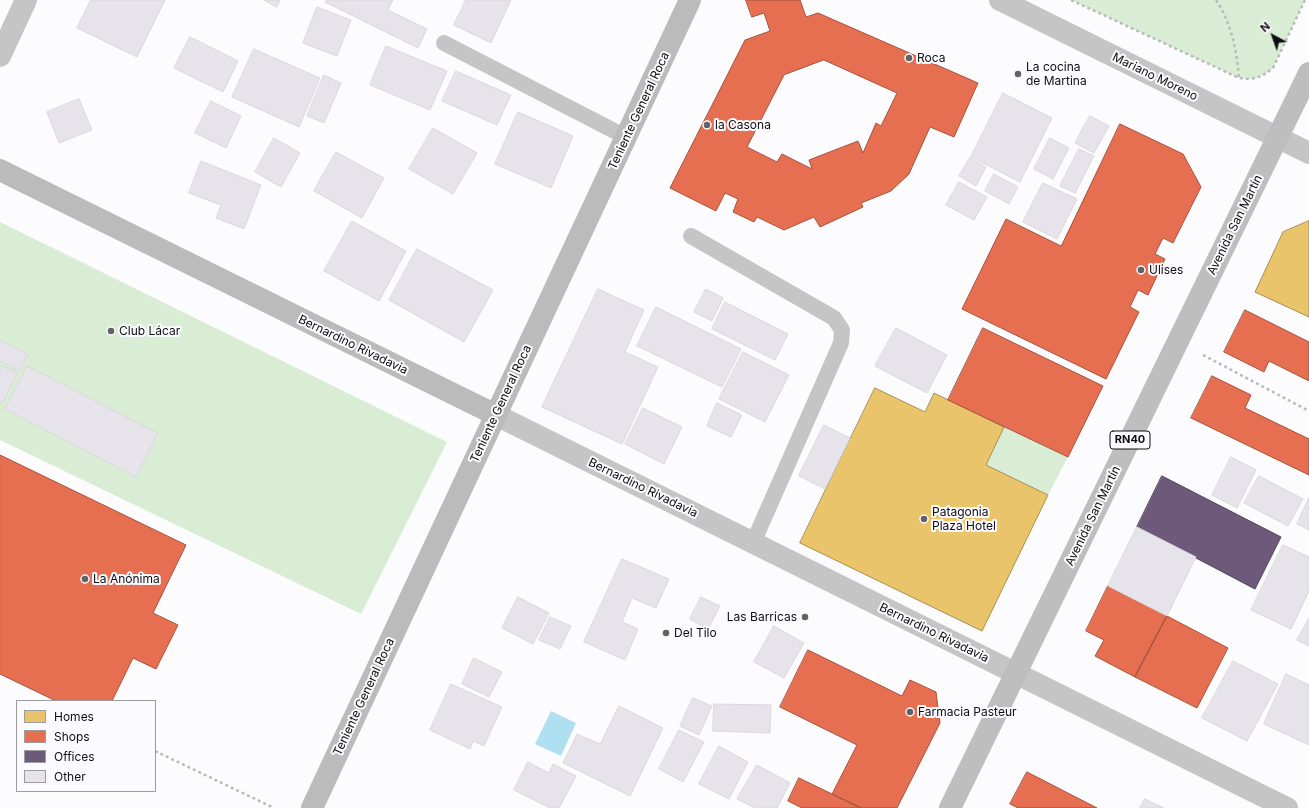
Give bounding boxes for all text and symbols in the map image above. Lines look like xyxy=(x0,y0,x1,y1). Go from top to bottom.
north arrow xyxy=(1253,16,1293,56)
text: N xyxy=(1257,19,1273,35)
street label: Teniente General Roca xyxy=(605,50,673,172)
street label: Mariano Moreno xyxy=(1110,50,1200,104)
place label: Roca xyxy=(917,51,945,65)
marker: Roca xyxy=(904,53,914,63)
place label: La cocina de Martina xyxy=(1026,60,1087,88)
marker: La cocina de Martina xyxy=(1013,69,1023,79)
place label: la Casona xyxy=(715,118,771,132)
marker: la Casona xyxy=(702,120,712,130)
street label: Avenida San Martín xyxy=(1205,173,1265,277)
place label: Ulises xyxy=(1149,263,1183,277)
marker: Ulises xyxy=(1136,265,1146,275)
street label: Bernardino Rivadavia xyxy=(296,312,410,378)
place label: Club Lácar xyxy=(119,324,180,338)
marker: Club Lácar xyxy=(106,326,116,336)
street label: Teniente General Roca xyxy=(467,343,535,465)
road number: RN40 xyxy=(1110,431,1150,449)
street label: Bernardino Rivadavia xyxy=(586,455,700,521)
street label: Avenida San Martín xyxy=(1063,464,1123,568)
place label: Patagonia Plaza Hotel xyxy=(932,505,996,533)
marker: Patagonia Plaza Hotel xyxy=(919,514,929,524)
place label: La Anónima xyxy=(93,572,160,586)
marker: La Anónima xyxy=(80,574,90,584)
street label: Bernardino Rivadavia xyxy=(877,600,991,666)
place label: Las Barricas xyxy=(727,610,797,624)
marker: Las Barricas xyxy=(800,612,810,622)
place label: Del Tilo xyxy=(674,626,717,640)
marker: Del Tilo xyxy=(661,628,671,638)
street label: Teniente General Roca xyxy=(330,636,398,758)
legend xyxy=(16,700,156,792)
place label: Farmacia Pasteur xyxy=(918,705,1017,719)
marker: Farmacia Pasteur xyxy=(905,707,915,717)
text: Homes xyxy=(54,709,94,724)
text: Shops xyxy=(54,729,90,744)
text: Offices xyxy=(54,749,95,764)
text: Other xyxy=(54,769,86,784)

